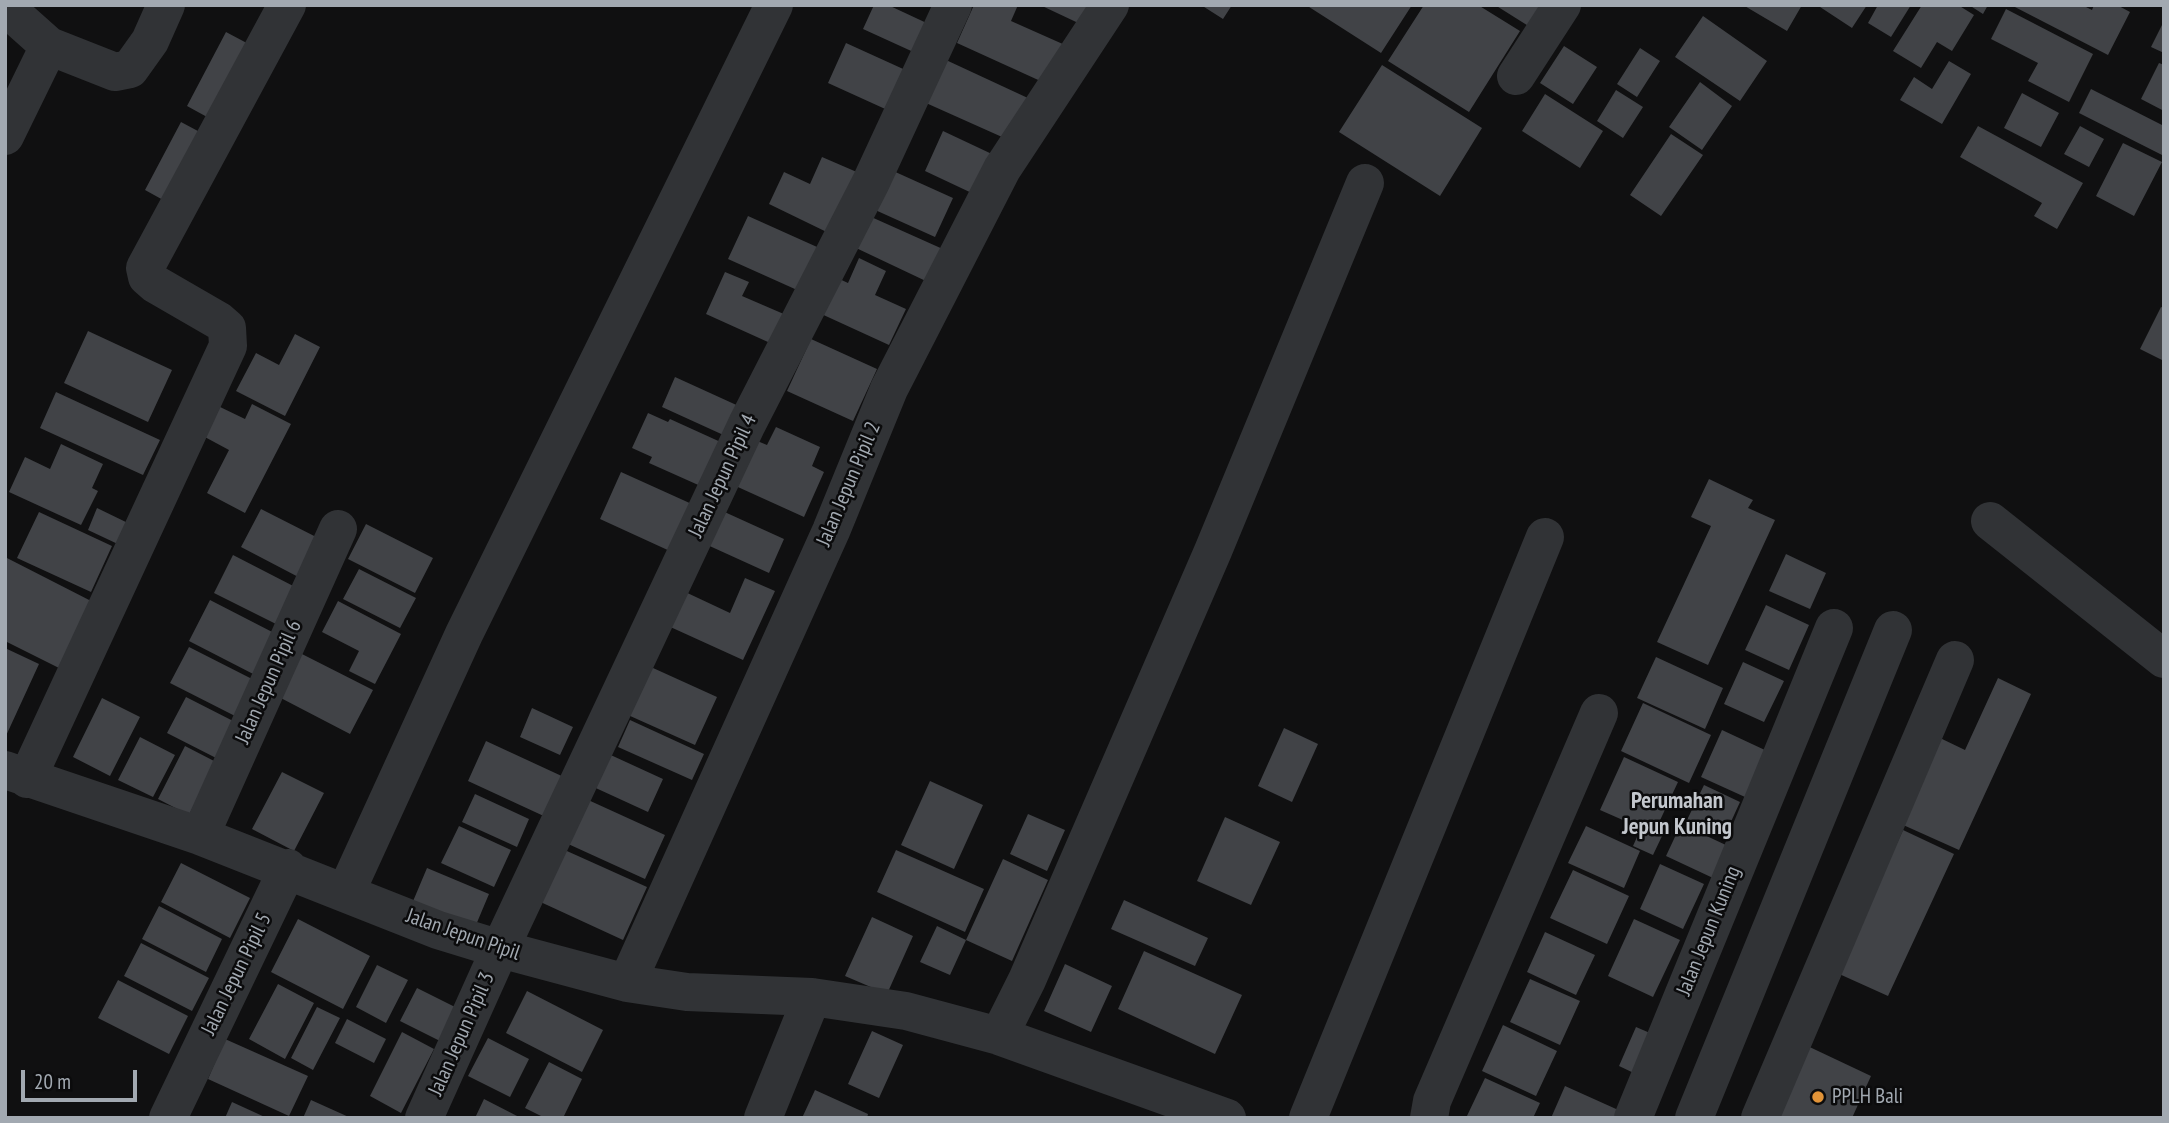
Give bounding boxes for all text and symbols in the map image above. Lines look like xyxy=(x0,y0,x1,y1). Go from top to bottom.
street label: Jalan Jepun Pipil 4 xyxy=(684,411,762,541)
street label: Jalan Jepun Pipil 2 xyxy=(811,418,887,550)
street label: Jalan Jepun Pipil 6 xyxy=(231,616,307,748)
district label: Perumahan Jepun Kuning xyxy=(1622,787,1732,841)
street label: Jalan Jepun Kuning xyxy=(1672,863,1746,999)
street label: Jalan Jepun Pipil xyxy=(403,904,523,966)
street label: Jalan Jepun Pipil 5 xyxy=(197,909,277,1039)
street label: Jalan Jepun Pipil 3 xyxy=(424,968,500,1100)
scale bar xyxy=(24,1056,140,1100)
text: 20 m xyxy=(34,1068,71,1095)
place label: PPLH Bali xyxy=(1832,1084,1903,1110)
marker: PPLH Bali xyxy=(1810,1089,1826,1105)

